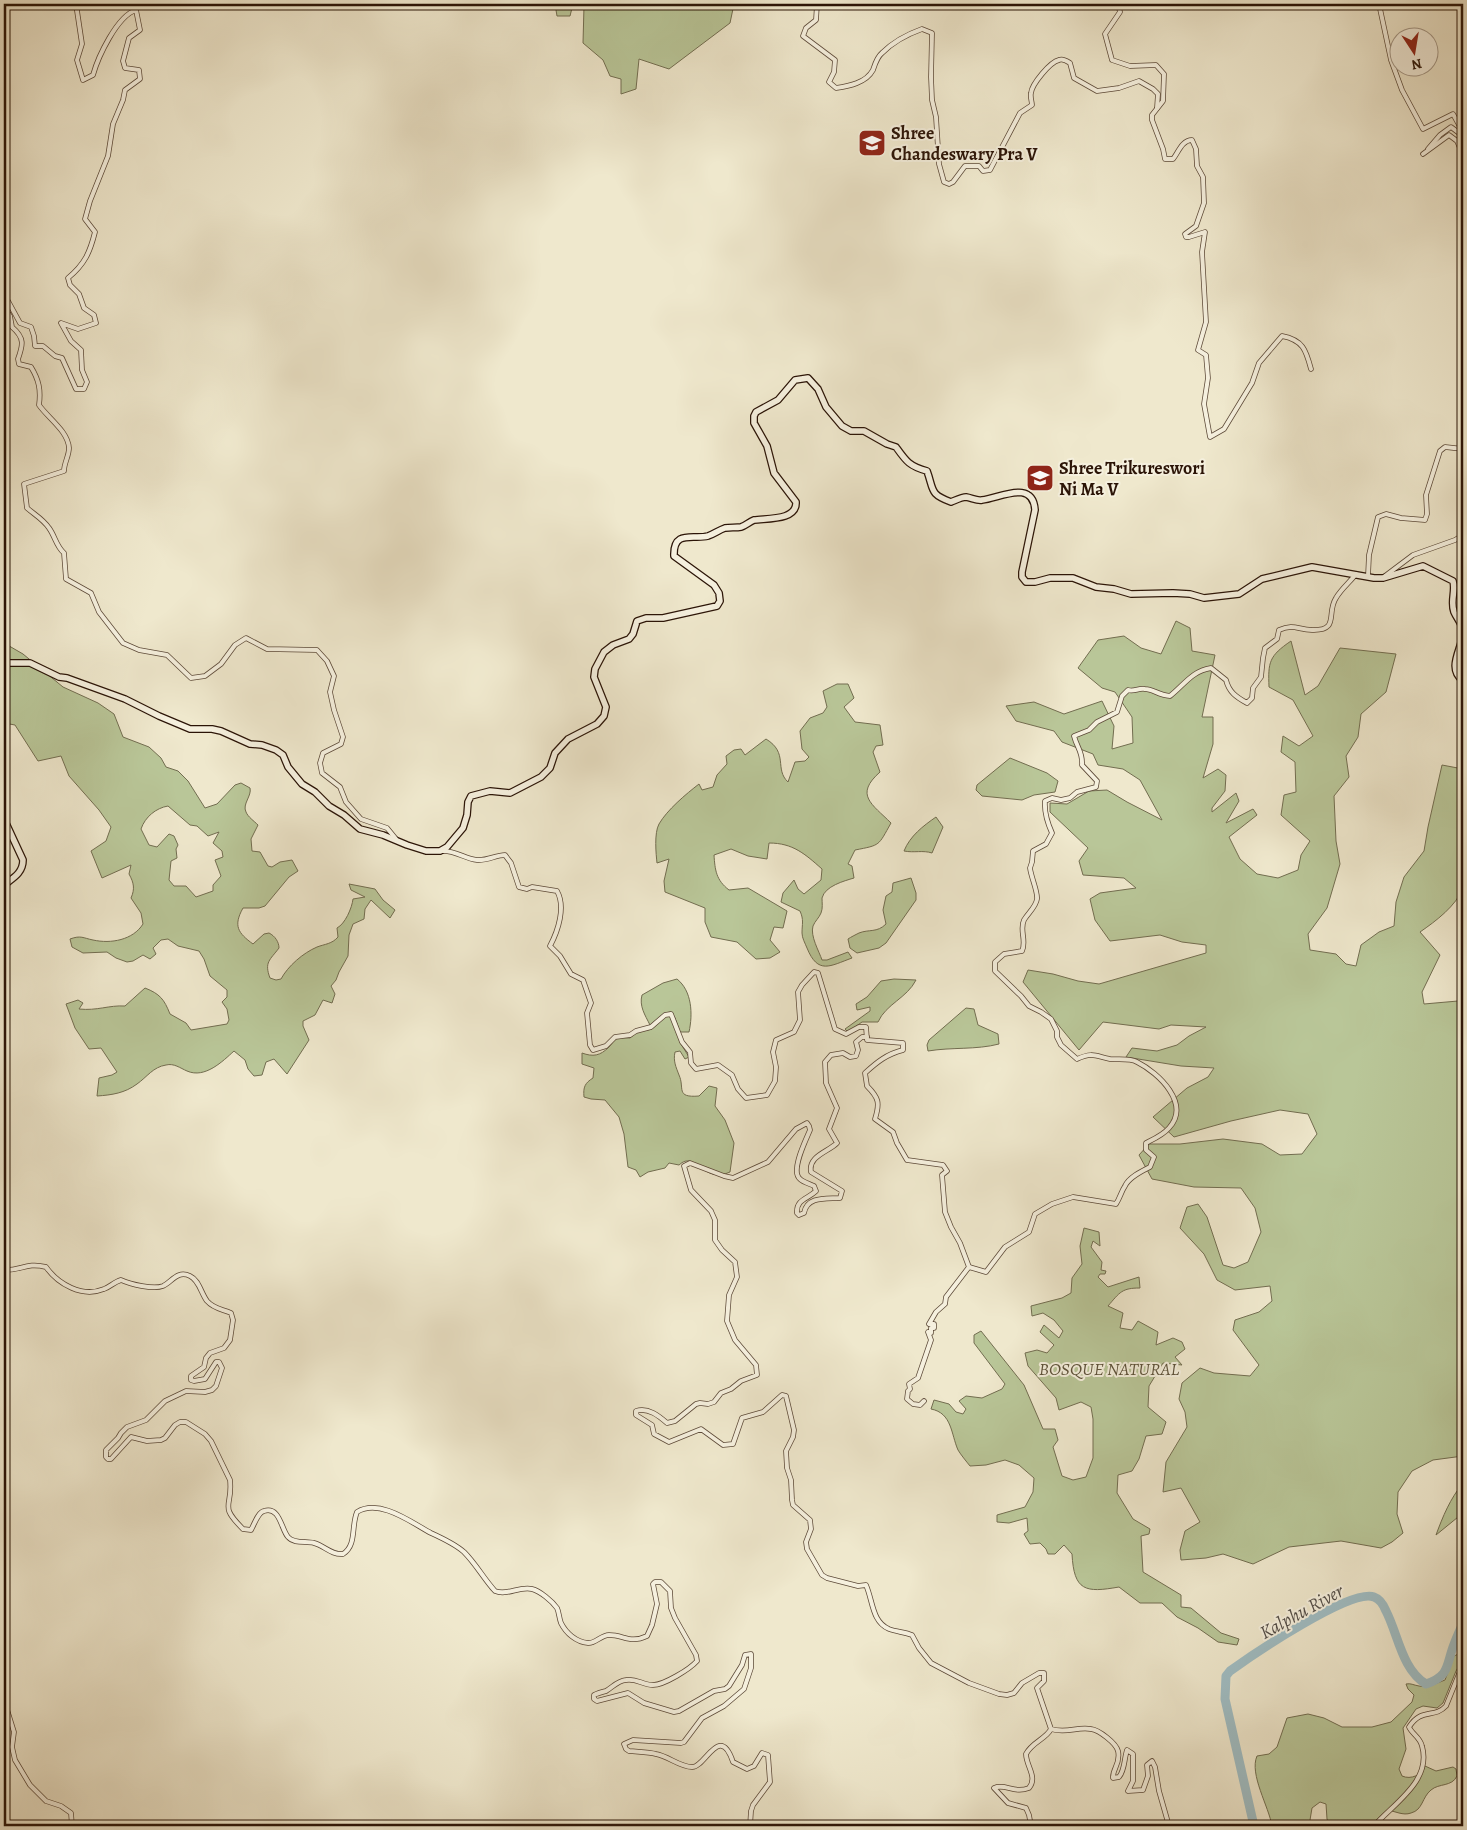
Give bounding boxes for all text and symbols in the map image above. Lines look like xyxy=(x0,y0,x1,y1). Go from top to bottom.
north arrow xyxy=(1390,28,1440,78)
text: N xyxy=(1410,54,1424,75)
place label: Shree Chandeswary Pra V xyxy=(891,121,1038,166)
school or university icon: Shree Chandeswary Pra V xyxy=(857,128,887,158)
place label: Shree Trikureswori Ni Ma V xyxy=(1059,456,1205,501)
school or university icon: Shree Trikureswori Ni Ma V xyxy=(1025,463,1055,493)
park label: BOSQUE NATURAL xyxy=(1039,1357,1180,1381)
water label: Kalphu River xyxy=(1255,1578,1349,1646)

